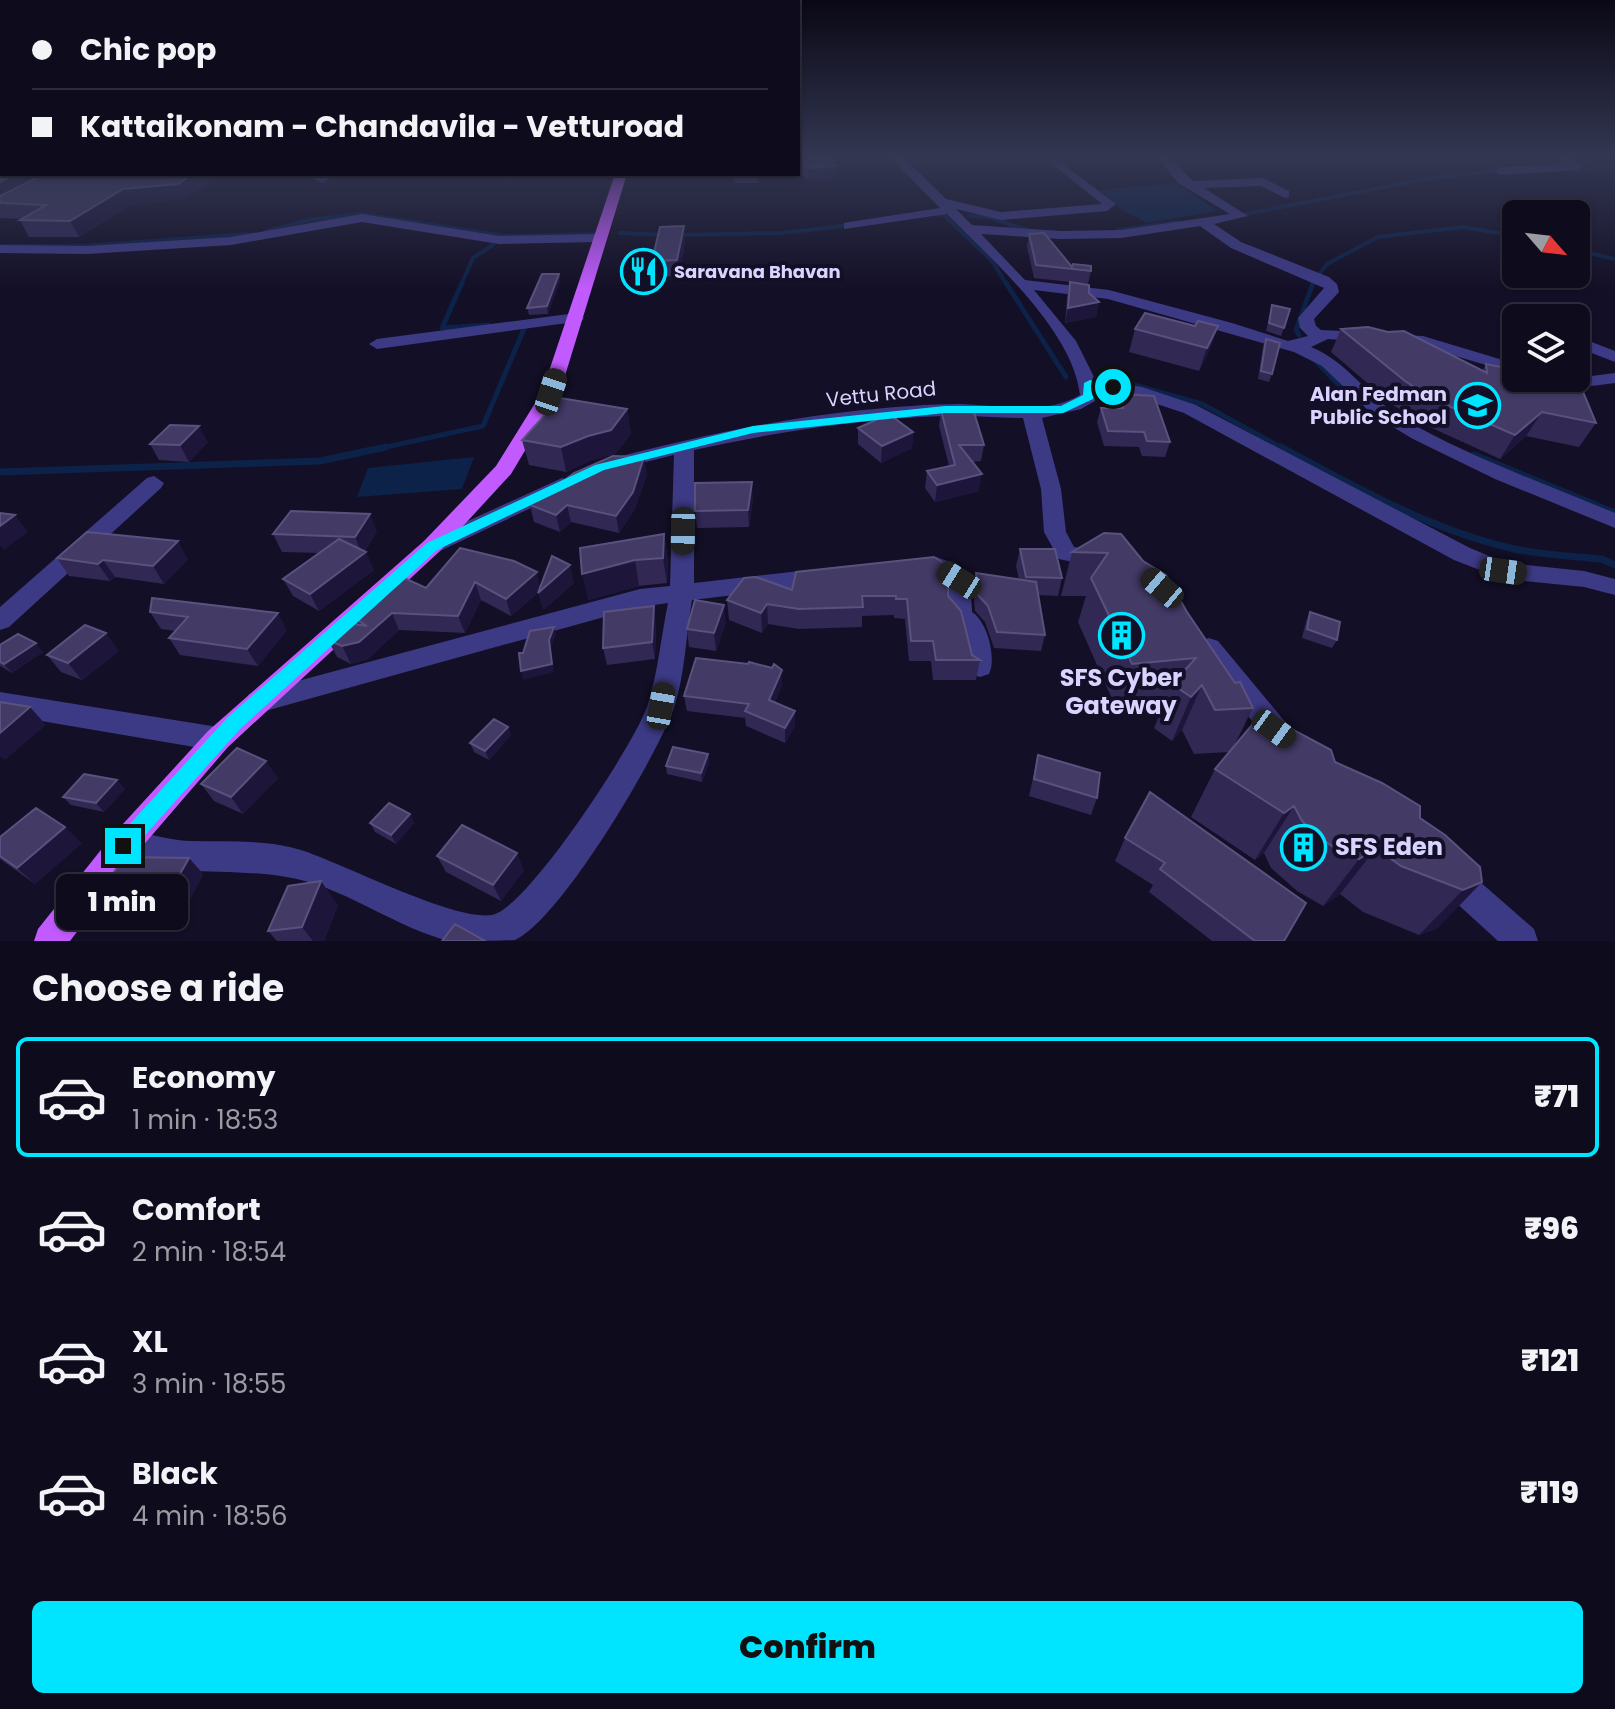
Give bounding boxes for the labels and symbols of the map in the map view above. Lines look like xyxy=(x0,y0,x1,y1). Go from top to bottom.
north arrow xyxy=(1502,200,1590,288)
restaurant icon: Saravana Bhavan xyxy=(619,248,667,296)
place label: Saravana Bhavan xyxy=(674,259,841,284)
car xyxy=(532,365,570,419)
route start xyxy=(1095,369,1131,405)
street label: Vettu Road xyxy=(825,374,937,414)
place label: Alan Fedman Public School xyxy=(1310,380,1447,431)
school or university icon: Alan Fedman Public School xyxy=(1454,381,1502,429)
car xyxy=(671,507,695,555)
car xyxy=(1478,556,1528,586)
car xyxy=(932,557,986,603)
car xyxy=(1136,563,1188,613)
building icon: SFS Cyber Gateway xyxy=(1097,612,1145,660)
place label: SFS Cyber Gateway xyxy=(1060,661,1182,722)
car xyxy=(645,680,677,732)
car xyxy=(1248,705,1300,753)
building icon: SFS Eden xyxy=(1280,823,1328,871)
route end xyxy=(105,828,141,864)
place label: SFS Eden xyxy=(1335,830,1443,863)
callout: 1 min xyxy=(57,874,189,930)

